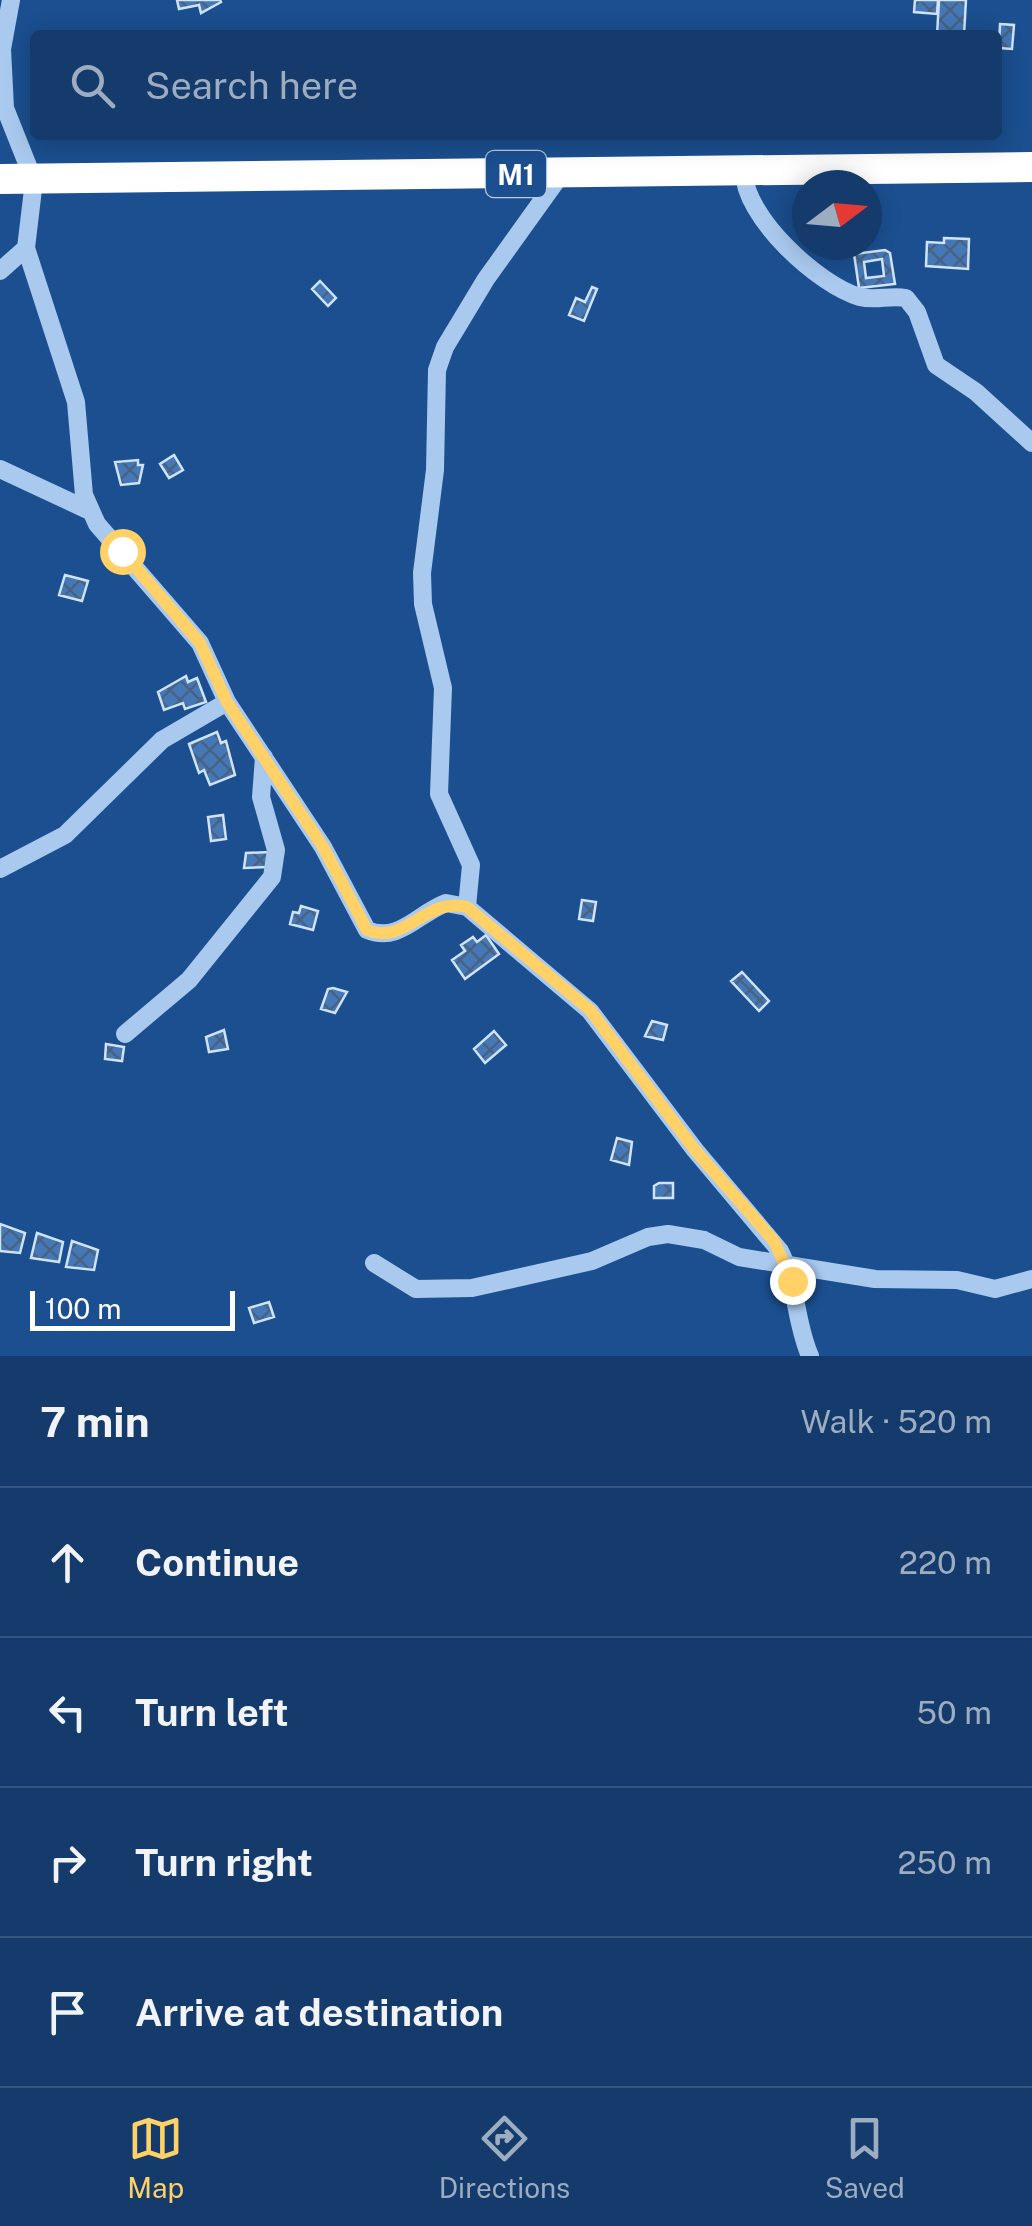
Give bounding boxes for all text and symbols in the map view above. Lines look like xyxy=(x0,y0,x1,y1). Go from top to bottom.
search box xyxy=(30,30,1002,140)
icon: search xyxy=(65,58,120,113)
text: Search here xyxy=(145,63,358,108)
road number: M1 xyxy=(486,151,546,197)
north arrow xyxy=(792,170,882,260)
route start xyxy=(100,529,146,575)
route end xyxy=(770,1259,816,1305)
scale bar xyxy=(30,1286,235,1330)
text: 100 m xyxy=(45,1292,122,1325)
text: 7 min xyxy=(40,1397,150,1446)
text: Walk · 520 m xyxy=(800,1403,992,1440)
icon: ahead xyxy=(40,1535,95,1590)
text: Continue xyxy=(135,1540,299,1585)
text: 220 m xyxy=(899,1544,992,1581)
icon: left xyxy=(40,1685,95,1740)
text: Turn left xyxy=(135,1690,289,1735)
text: 50 m xyxy=(916,1694,992,1731)
icon: right xyxy=(40,1835,95,1890)
text: Turn right xyxy=(135,1840,313,1885)
text: 250 m xyxy=(897,1844,992,1881)
icon: arrive xyxy=(40,1985,95,2040)
text: Arrive at destination xyxy=(135,1990,503,2035)
tab: Map xyxy=(127,2111,184,2204)
tab: Directions xyxy=(439,2111,570,2204)
tab: Saved xyxy=(825,2111,905,2204)

